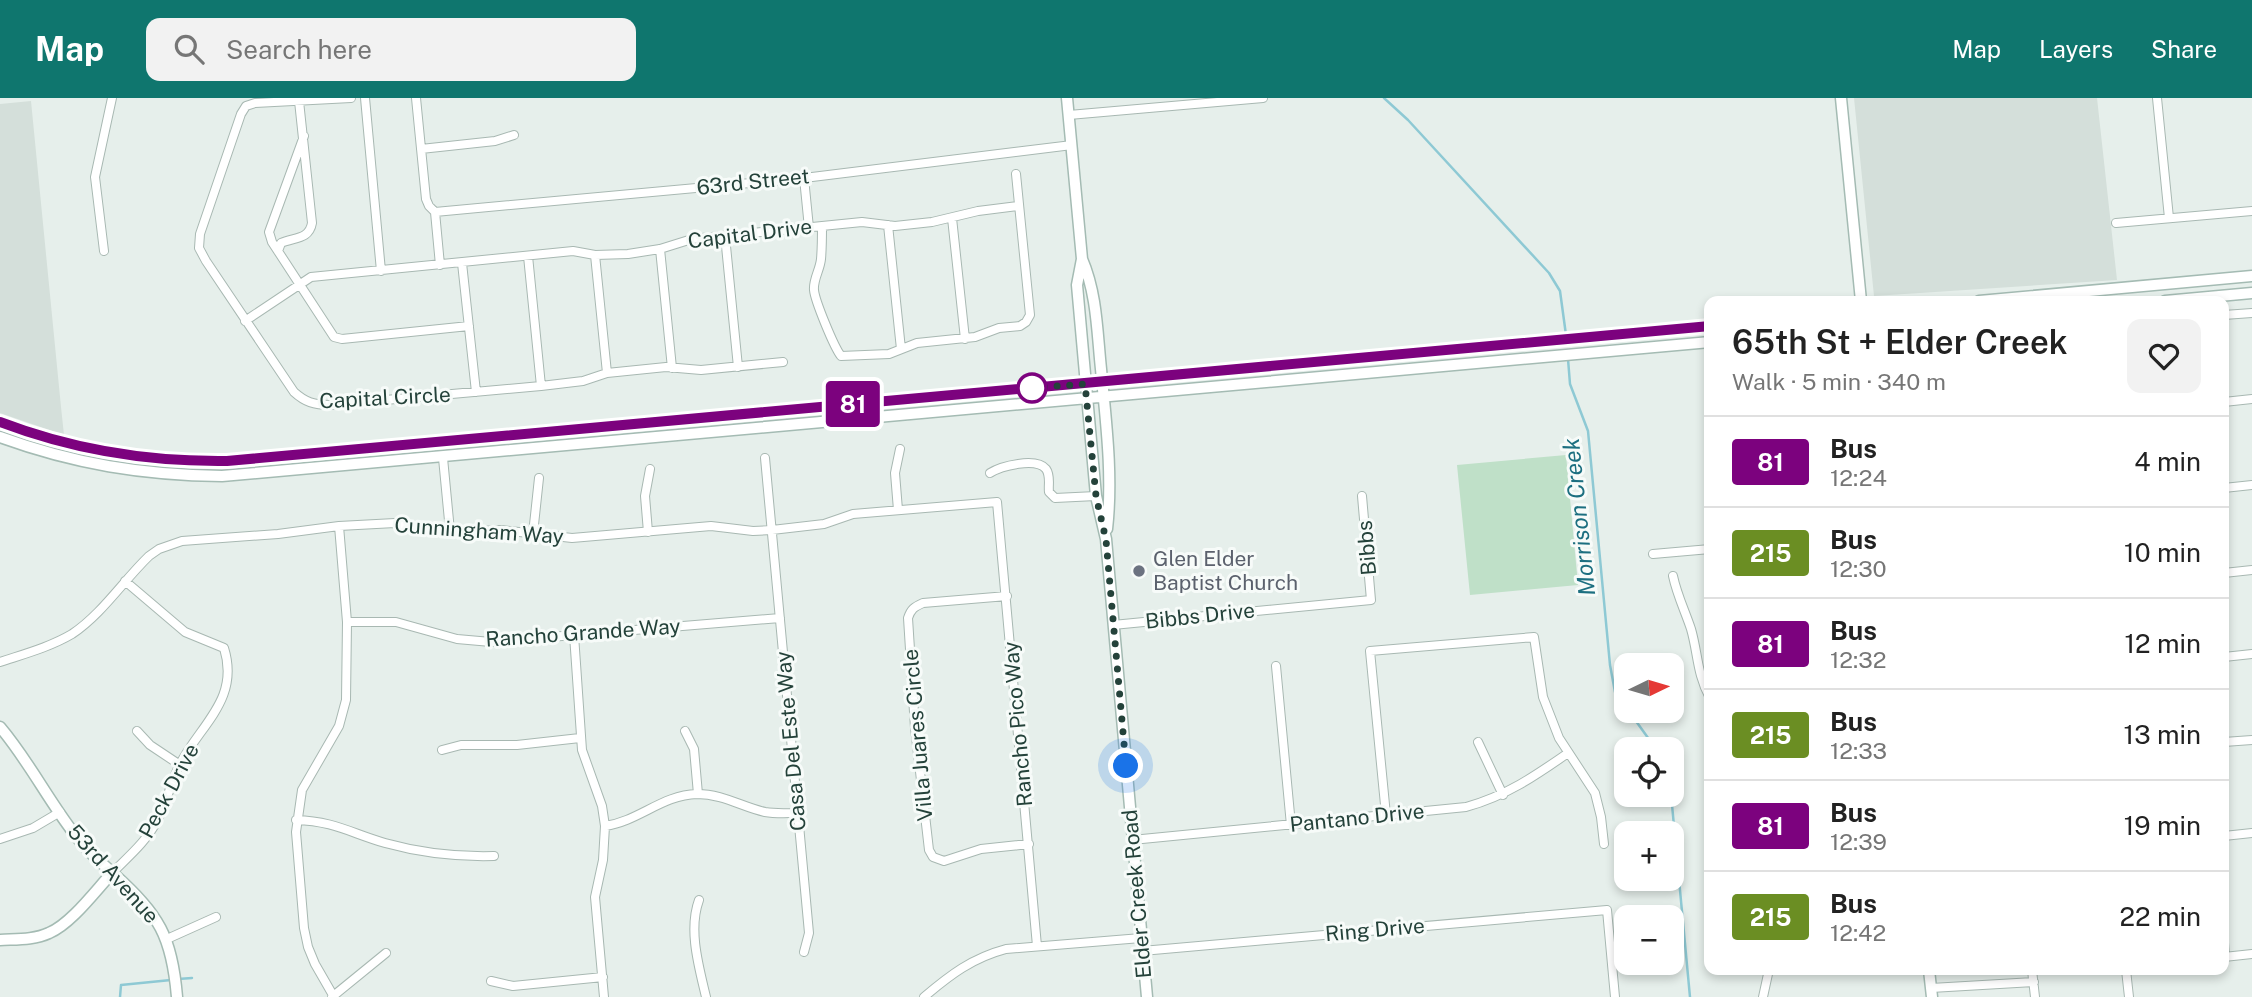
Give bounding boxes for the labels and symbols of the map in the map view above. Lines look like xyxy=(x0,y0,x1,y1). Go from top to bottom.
street label: 63rd Street xyxy=(695,163,811,200)
street label: Capital Drive xyxy=(686,213,814,254)
unlabelled marker xyxy=(1017,373,1047,403)
line badge: 81 xyxy=(822,381,884,427)
street label: Capital Circle xyxy=(319,382,451,413)
water label: Morrison Creek xyxy=(1557,436,1600,597)
street label: Cunningham Way xyxy=(394,512,565,549)
street label: Bibbs xyxy=(1352,520,1381,577)
place label: Glen Elder Baptist Church xyxy=(1153,546,1298,595)
marker: Glen Elder Baptist Church xyxy=(1131,563,1147,579)
street label: Bibbs Drive xyxy=(1144,597,1256,634)
street label: Rancho Grande Way xyxy=(485,613,681,652)
street label: Rancho Pico Way xyxy=(998,640,1037,808)
street label: Villa Juares Circle xyxy=(898,648,937,822)
street label: Casa Del Este Way xyxy=(770,650,811,832)
north arrow xyxy=(1614,653,1684,723)
street label: Peck Drive xyxy=(133,739,204,842)
your location xyxy=(1108,748,1143,783)
street label: Pantano Drive xyxy=(1288,798,1426,837)
street label: Elder Creek Road xyxy=(1117,809,1156,979)
street label: 53rd Avenue xyxy=(62,819,164,928)
street label: Ring Drive xyxy=(1324,913,1426,946)

